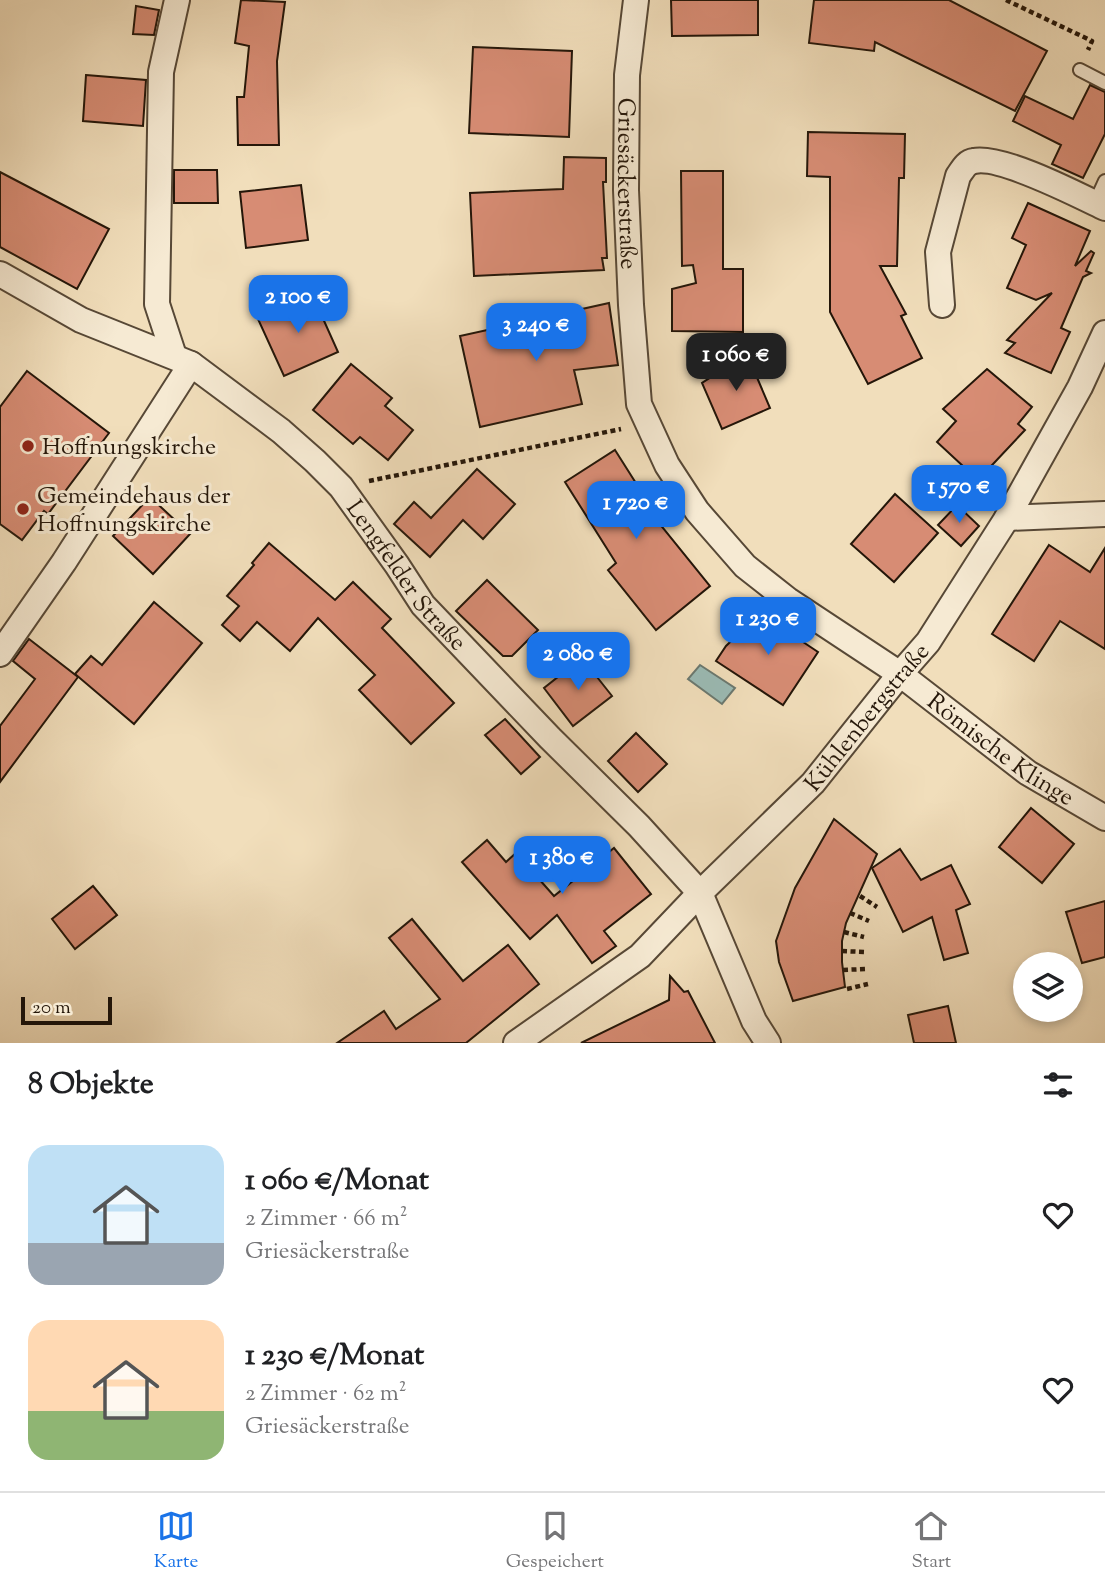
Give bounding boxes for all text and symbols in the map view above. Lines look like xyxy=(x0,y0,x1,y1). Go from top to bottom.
street label: Griesäckerstraße xyxy=(607,97,644,270)
pin: 2 100 € xyxy=(233,276,363,335)
text: 2 100 € xyxy=(265,281,331,314)
pin: 3 240 € xyxy=(471,304,601,363)
text: 3 240 € xyxy=(502,309,570,342)
pin: 1 060 € xyxy=(671,334,801,393)
text: 1 060 € xyxy=(702,339,770,372)
place label: Hoffnungskirche xyxy=(42,431,216,465)
marker: Hoffnungskirche xyxy=(20,438,36,454)
pin: 1 570 € xyxy=(894,466,1024,525)
text: 1 570 € xyxy=(928,471,990,504)
place label: Gemeindehaus der Hoffnungskirche xyxy=(37,480,230,542)
pin: 1 720 € xyxy=(571,482,701,541)
text: 1 720 € xyxy=(603,487,669,520)
street label: Lengfelder Straße xyxy=(337,494,473,660)
marker: Gemeindehaus der Hoffnungskirche xyxy=(15,501,31,517)
pin: 1 230 € xyxy=(703,598,833,657)
text: 1 230 € xyxy=(736,603,800,636)
pin: 2 080 € xyxy=(513,632,643,692)
street label: Kühlenbergstraße xyxy=(797,636,938,800)
text: 2 080 € xyxy=(543,638,613,671)
street label: Römische Klinge xyxy=(919,686,1080,815)
pin: 1 380 € xyxy=(497,836,627,896)
text: 1 380 € xyxy=(530,842,594,875)
map controls xyxy=(1013,952,1083,1022)
button: layers xyxy=(1013,952,1083,1022)
scale bar xyxy=(21,994,112,1026)
text: 20 m xyxy=(32,995,71,1022)
text: 8 Objekte xyxy=(28,1064,154,1107)
icon: filters xyxy=(1039,1066,1077,1104)
text: 1 060 €/Monat xyxy=(245,1160,429,1203)
icon: home xyxy=(84,1173,168,1257)
icon: heart xyxy=(1039,1196,1077,1234)
text: 2 Zimmer · 66 m² xyxy=(245,1203,407,1236)
text: Griesäckerstraße xyxy=(245,1236,410,1269)
text: 1 230 €/Monat xyxy=(245,1335,424,1378)
icon: home xyxy=(84,1348,168,1432)
icon: heart xyxy=(1039,1371,1077,1409)
text: 2 Zimmer · 62 m² xyxy=(245,1378,407,1411)
text: Griesäckerstraße xyxy=(245,1411,410,1444)
tab: Karte xyxy=(154,1507,198,1576)
tab: Gespeichert xyxy=(506,1507,604,1576)
tab: Start xyxy=(911,1507,951,1576)

